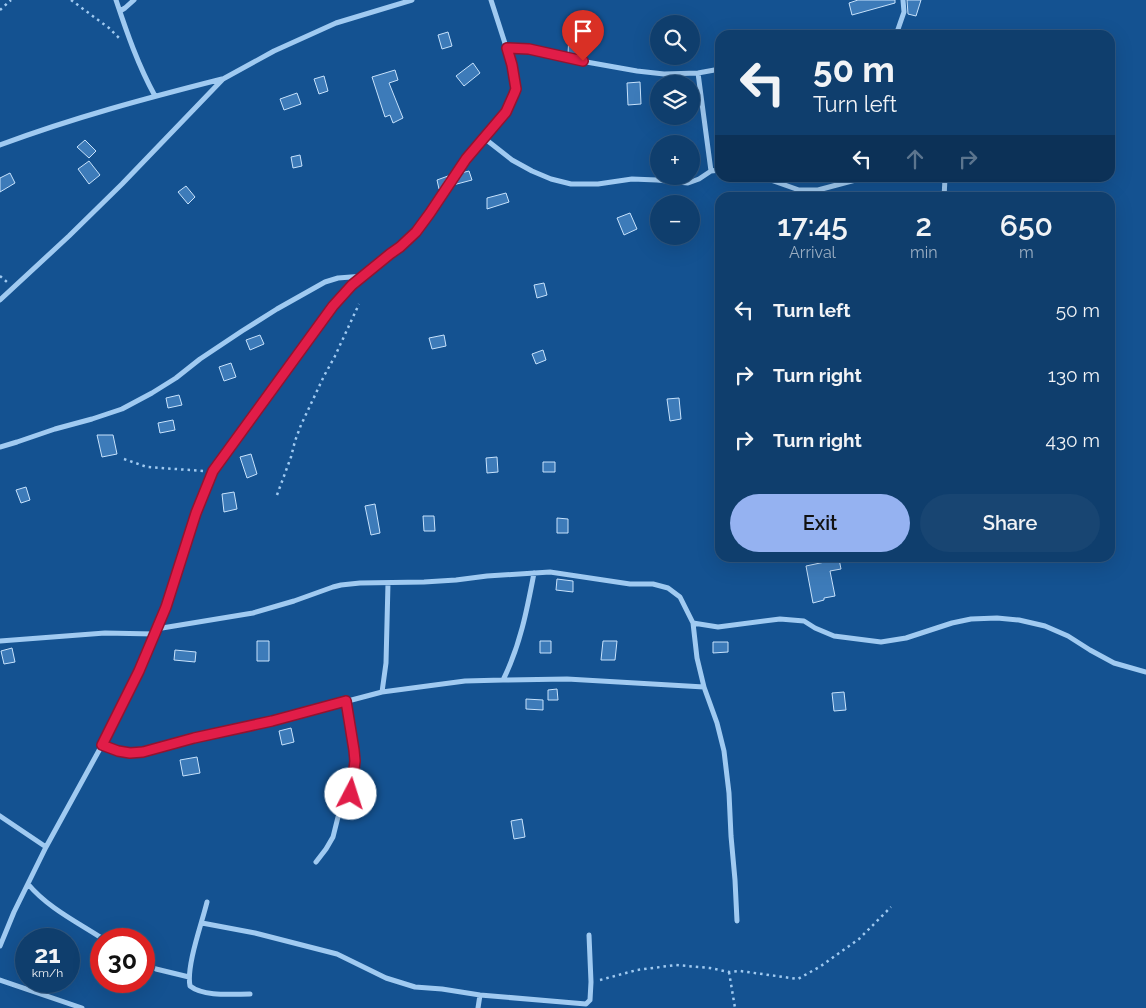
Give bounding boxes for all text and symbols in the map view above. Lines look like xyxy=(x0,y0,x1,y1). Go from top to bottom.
pin xyxy=(562,10,604,61)
map controls xyxy=(650,15,700,245)
button: search xyxy=(650,15,700,65)
icon: arrive xyxy=(569,17,597,45)
text: 50 m xyxy=(813,49,895,90)
icon: left xyxy=(730,50,795,115)
button: layers xyxy=(650,75,700,125)
text: Turn left xyxy=(813,91,897,117)
button: + xyxy=(650,135,700,185)
icon: left xyxy=(848,145,876,173)
icon: ahead xyxy=(901,145,929,173)
icon: right xyxy=(954,145,982,173)
button: − xyxy=(650,195,700,245)
text: 17:45 xyxy=(777,208,848,243)
text: 2 xyxy=(916,208,932,243)
text: 650 xyxy=(1000,208,1053,243)
text: Arrival xyxy=(789,243,836,262)
text: min xyxy=(910,243,938,262)
text: m xyxy=(1019,243,1034,262)
icon: left xyxy=(730,296,758,324)
text: Turn left xyxy=(773,299,850,321)
text: 50 m xyxy=(1056,299,1100,321)
icon: right xyxy=(730,361,758,389)
text: Turn right xyxy=(773,364,862,386)
text: 130 m xyxy=(1048,364,1100,386)
icon: right xyxy=(730,426,758,454)
text: Turn right xyxy=(773,429,862,451)
text: 430 m xyxy=(1046,429,1100,451)
button: Exit xyxy=(730,494,910,552)
button: Share xyxy=(920,494,1100,552)
position arrow xyxy=(324,767,376,819)
speed limit sign: 30 xyxy=(90,928,155,993)
text: 21 xyxy=(34,939,61,969)
text: km/h xyxy=(32,966,63,980)

